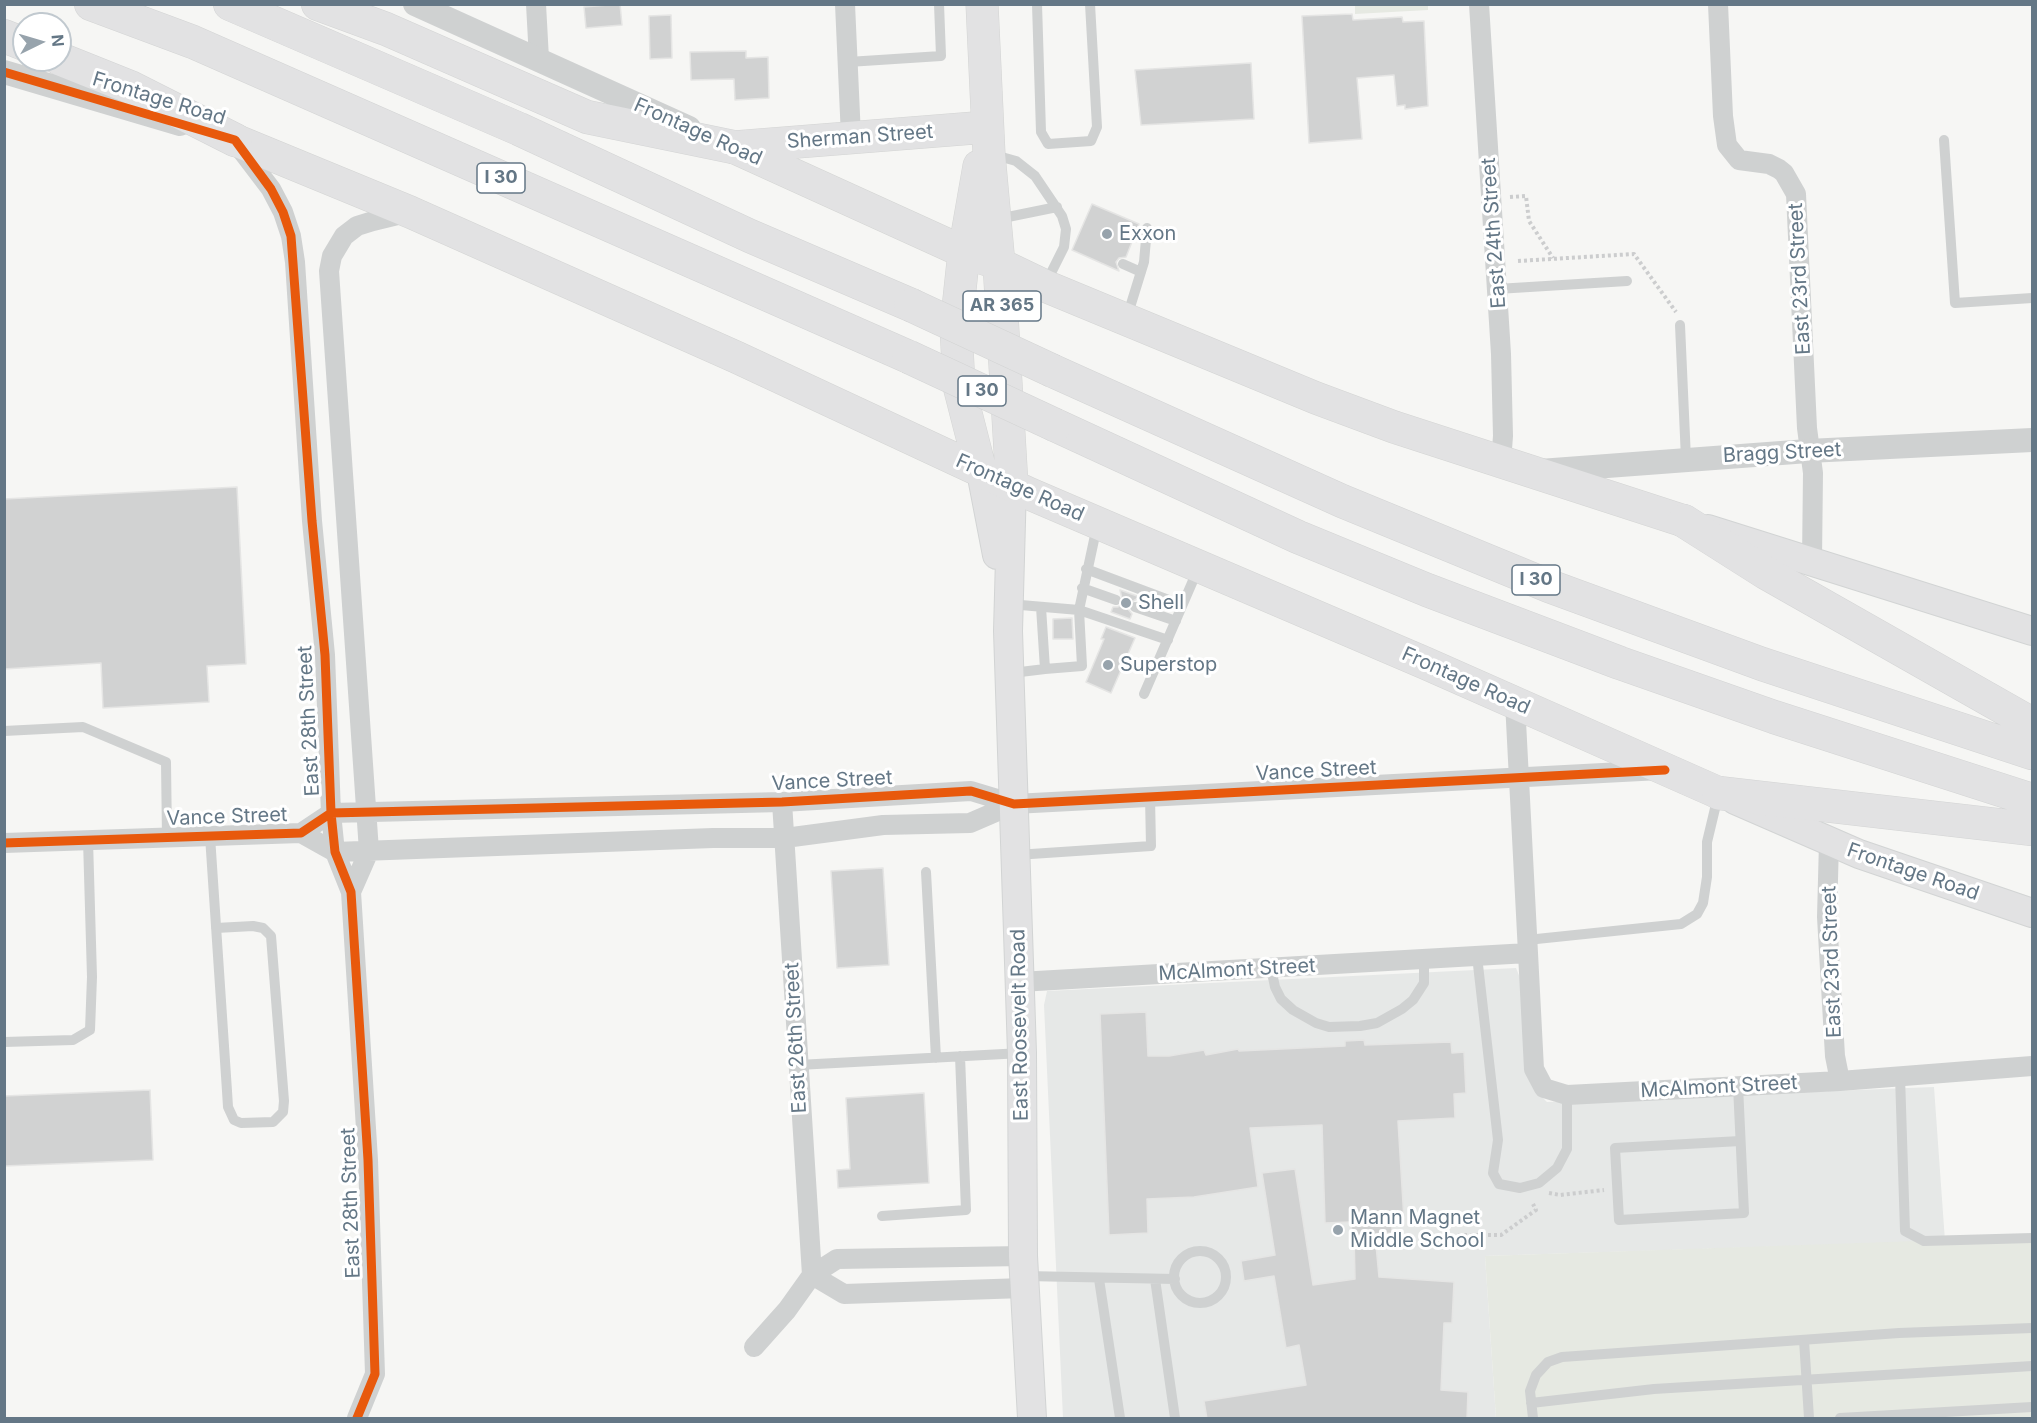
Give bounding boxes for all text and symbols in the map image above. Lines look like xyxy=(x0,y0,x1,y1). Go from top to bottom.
north arrow xyxy=(12,12,72,72)
text: N xyxy=(47,34,68,48)
street label: Frontage Road xyxy=(90,67,228,131)
street label: Frontage Road xyxy=(630,93,766,171)
street label: Sherman Street xyxy=(786,120,934,154)
street label: East 24th Street xyxy=(1477,157,1511,309)
road number: I 30 xyxy=(477,163,525,193)
street label: East 23rd Street xyxy=(1784,202,1816,356)
place label: Exxon xyxy=(1119,222,1176,246)
marker: Exxon xyxy=(1100,227,1114,241)
road number: AR 365 xyxy=(963,291,1041,321)
road number: I 30 xyxy=(958,376,1006,406)
street label: Bragg Street xyxy=(1722,438,1842,468)
street label: Frontage Road xyxy=(952,449,1088,527)
road number: I 30 xyxy=(1512,565,1560,595)
place label: Shell xyxy=(1138,591,1184,615)
marker: Shell xyxy=(1119,596,1133,610)
street label: Frontage Road xyxy=(1398,642,1534,720)
street label: East 28th Street xyxy=(293,645,325,797)
place label: Superstop xyxy=(1120,653,1217,677)
marker: Superstop xyxy=(1101,658,1115,672)
street label: Vance Street xyxy=(1255,756,1377,786)
street label: Vance Street xyxy=(771,766,893,796)
street label: Vance Street xyxy=(166,803,288,831)
street label: Frontage Road xyxy=(1844,838,1982,906)
street label: East 23rd Street xyxy=(1817,886,1847,1038)
street label: East Roosevelt Road xyxy=(1006,929,1034,1121)
street label: McAlmont Street xyxy=(1158,954,1316,986)
street label: East 26th Street xyxy=(780,962,812,1114)
street label: McAlmont Street xyxy=(1640,1071,1798,1103)
street label: East 28th Street xyxy=(336,1127,366,1279)
place label: Mann Magnet Middle School xyxy=(1350,1206,1484,1253)
marker: Mann Magnet Middle School xyxy=(1331,1223,1345,1237)

